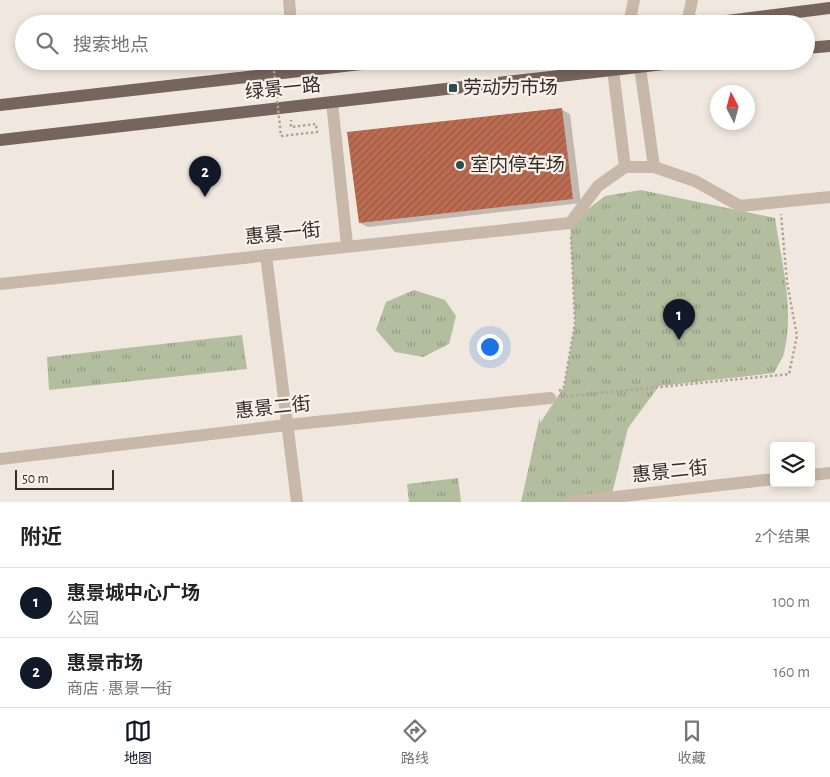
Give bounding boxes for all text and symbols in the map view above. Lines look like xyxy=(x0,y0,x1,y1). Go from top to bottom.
search box xyxy=(15,15,815,70)
icon: search xyxy=(33,29,61,57)
text: 搜索地点 xyxy=(73,36,149,55)
street label: 绿景一路 xyxy=(244,75,322,102)
place label: 劳动力市场 xyxy=(463,77,558,98)
marker: 劳动力市场 xyxy=(447,82,459,94)
north arrow xyxy=(710,85,755,130)
place label: 室内停车场 xyxy=(470,154,565,175)
pin: 2 xyxy=(189,156,221,197)
marker: 室内停车场 xyxy=(454,159,466,171)
street label: 惠景一街 xyxy=(244,219,322,247)
pin: 1 xyxy=(663,299,695,340)
your location xyxy=(477,334,503,360)
street label: 惠景二街 xyxy=(234,393,312,421)
map controls xyxy=(770,442,815,487)
button: layers xyxy=(770,442,815,487)
street label: 惠景二街 xyxy=(631,457,709,485)
scale bar xyxy=(15,467,114,490)
text: 50 m xyxy=(22,472,49,486)
text: 附近 xyxy=(20,527,62,548)
text: 2个结果 xyxy=(755,529,810,545)
text: 惠景城中心广场 xyxy=(67,584,200,603)
text: 1 xyxy=(33,594,39,610)
text: 100 m xyxy=(772,594,810,610)
text: 公园 xyxy=(67,611,99,627)
text: 惠景市场 xyxy=(67,654,143,673)
text: 2 xyxy=(32,664,40,680)
text: 160 m xyxy=(773,664,810,680)
text: 商店 · 惠景一街 xyxy=(67,681,172,697)
tab: 地图 xyxy=(124,717,152,768)
tab: 路线 xyxy=(401,717,429,768)
tab: 收藏 xyxy=(678,717,706,768)

